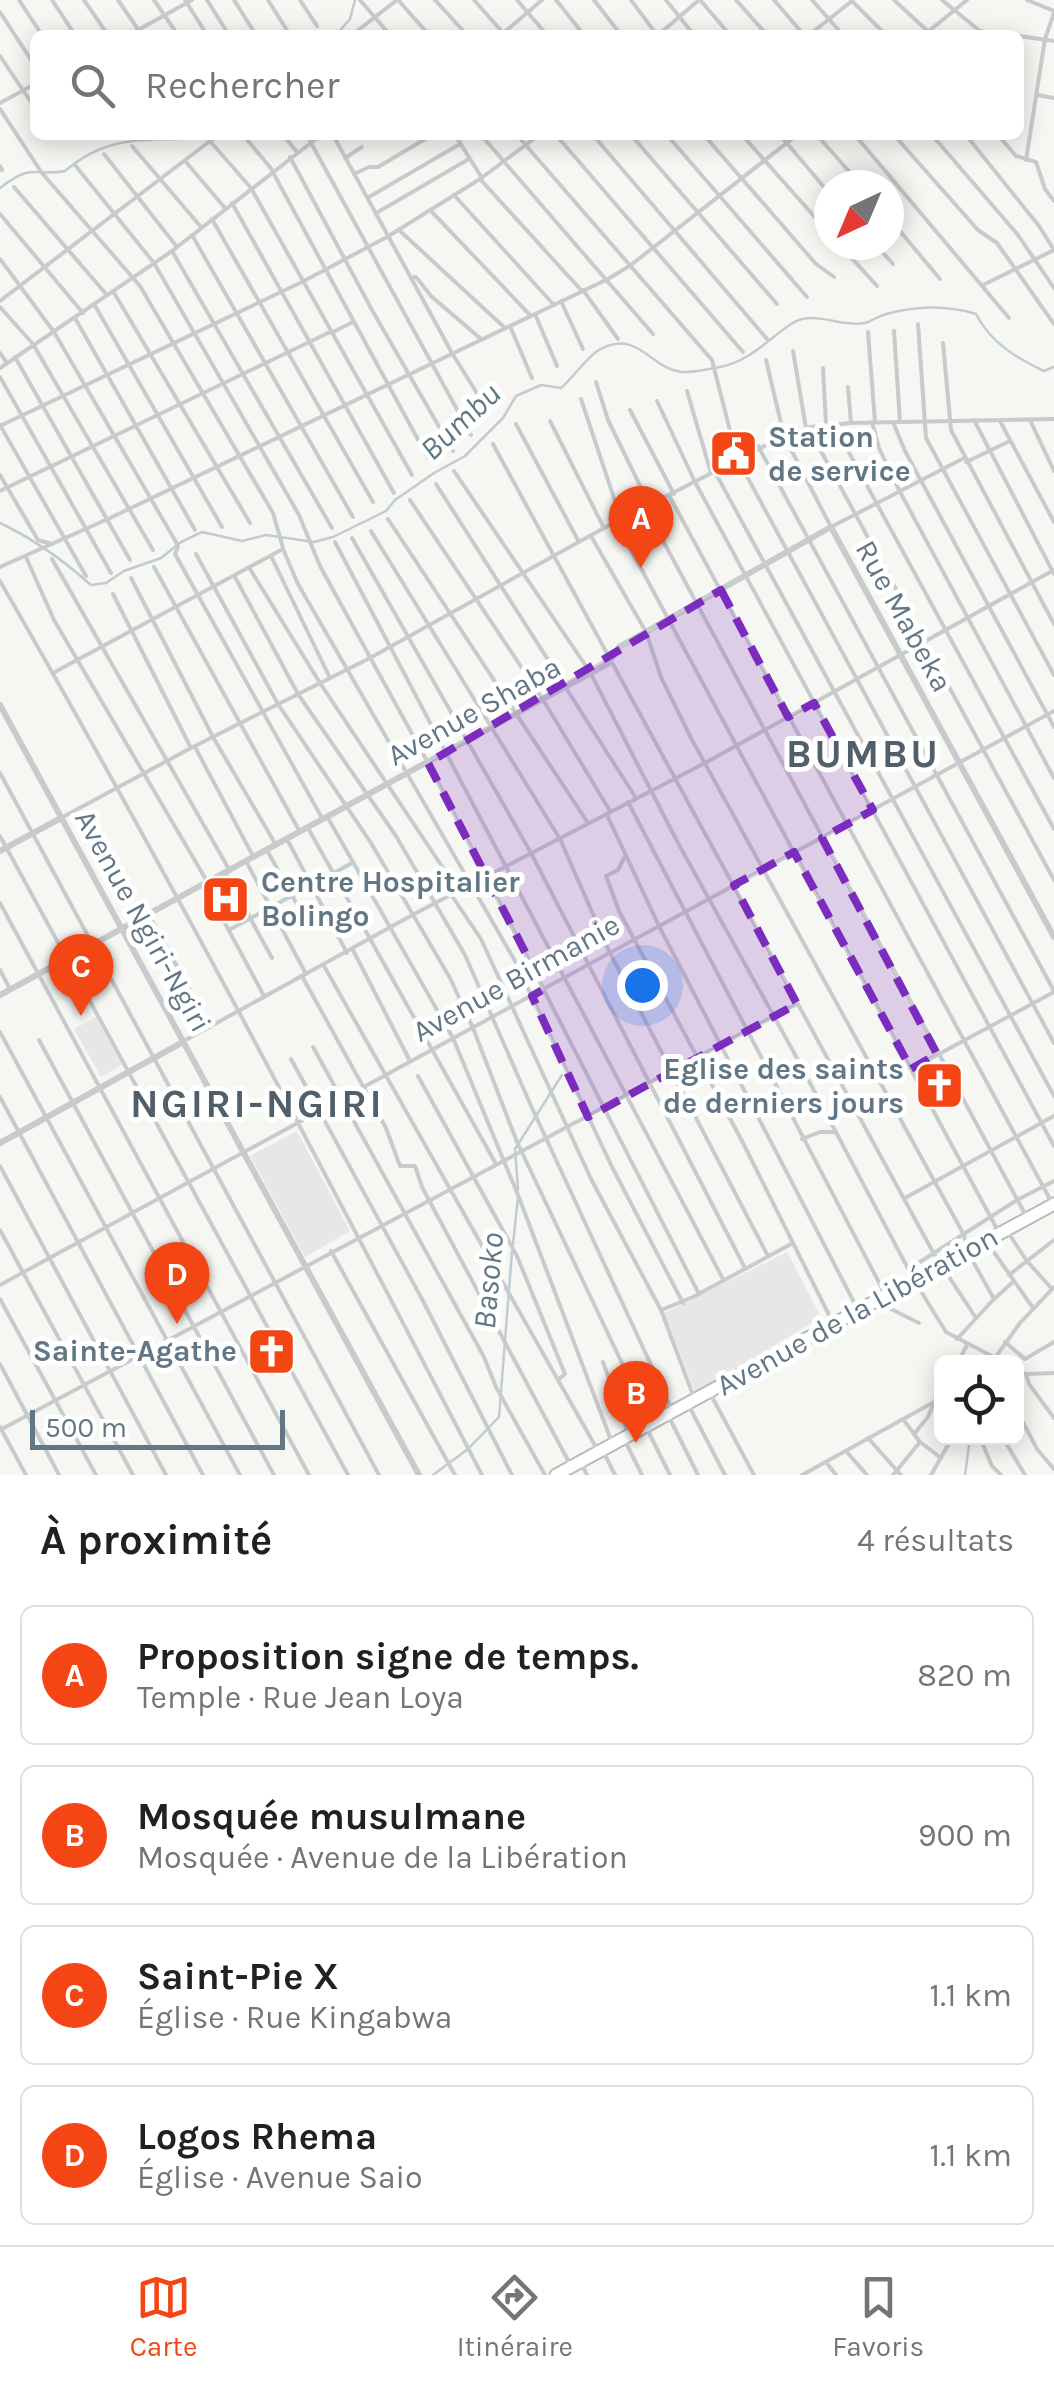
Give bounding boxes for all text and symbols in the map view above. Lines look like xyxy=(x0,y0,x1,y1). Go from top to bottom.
search box xyxy=(30,30,1024,140)
icon: search xyxy=(65,58,120,113)
text: Rechercher xyxy=(145,63,339,108)
north arrow xyxy=(814,170,904,260)
water label: Bumbu xyxy=(412,375,508,468)
place label: Station de service xyxy=(768,419,911,489)
public building icon: Station de service xyxy=(707,428,759,480)
pin: A xyxy=(608,486,674,568)
street label: Rue Mabeka xyxy=(848,534,960,698)
street label: Avenue Shaba xyxy=(381,648,567,774)
district label: BUMBU xyxy=(786,730,940,777)
street label: Avenue Ngiri-Ngiri xyxy=(67,804,219,1038)
place label: Centre Hospitalier Bolingo xyxy=(261,864,520,934)
hospital icon: Centre Hospitalier Bolingo xyxy=(200,873,252,925)
street label: Avenue Birmanie xyxy=(406,906,626,1050)
pin: C xyxy=(48,934,114,1016)
your location xyxy=(617,960,668,1011)
place label: Eglise des saints de derniers jours xyxy=(663,1051,904,1121)
church icon: Eglise des saints de derniers jours xyxy=(913,1060,965,1112)
district label: NGIRI-NGIRI xyxy=(130,1080,384,1127)
street label: Avenue de la Libération xyxy=(710,1219,1004,1403)
water label: Basoko xyxy=(466,1231,511,1331)
pin: D xyxy=(144,1242,210,1324)
church icon: Sainte-Agathe xyxy=(246,1325,298,1377)
place label: Sainte-Agathe xyxy=(33,1333,237,1369)
map controls xyxy=(934,1355,1024,1445)
button: locate xyxy=(934,1355,1024,1445)
pin: B xyxy=(604,1360,668,1443)
scale bar xyxy=(30,1405,285,1450)
text: 500 m xyxy=(45,1411,127,1444)
text: À proximité xyxy=(40,1515,272,1565)
text: 4 résultats xyxy=(857,1522,1014,1559)
text: Proposition signe de temps. xyxy=(137,1634,639,1679)
text: A xyxy=(64,1657,85,1694)
text: 820 m xyxy=(917,1657,1012,1694)
text: Temple · Rue Jean Loya xyxy=(137,1679,464,1716)
text: Mosquée musulmane xyxy=(137,1794,526,1839)
text: B xyxy=(64,1817,85,1854)
text: 900 m xyxy=(918,1817,1012,1854)
text: Mosquée · Avenue de la Libération xyxy=(137,1839,628,1876)
text: Saint-Pie X xyxy=(137,1954,339,1999)
text: C xyxy=(64,1977,85,2014)
text: 1.1 km xyxy=(930,1977,1012,2014)
text: Église · Rue Kingabwa xyxy=(137,1999,452,2036)
text: Logos Rhema xyxy=(137,2114,377,2159)
text: D xyxy=(64,2137,85,2174)
text: 1.1 km xyxy=(930,2137,1012,2174)
text: Église · Avenue Saio xyxy=(137,2159,423,2196)
tab: Carte xyxy=(130,2270,197,2363)
tab: Itinéraire xyxy=(457,2270,573,2363)
tab: Favoris xyxy=(832,2270,924,2363)

